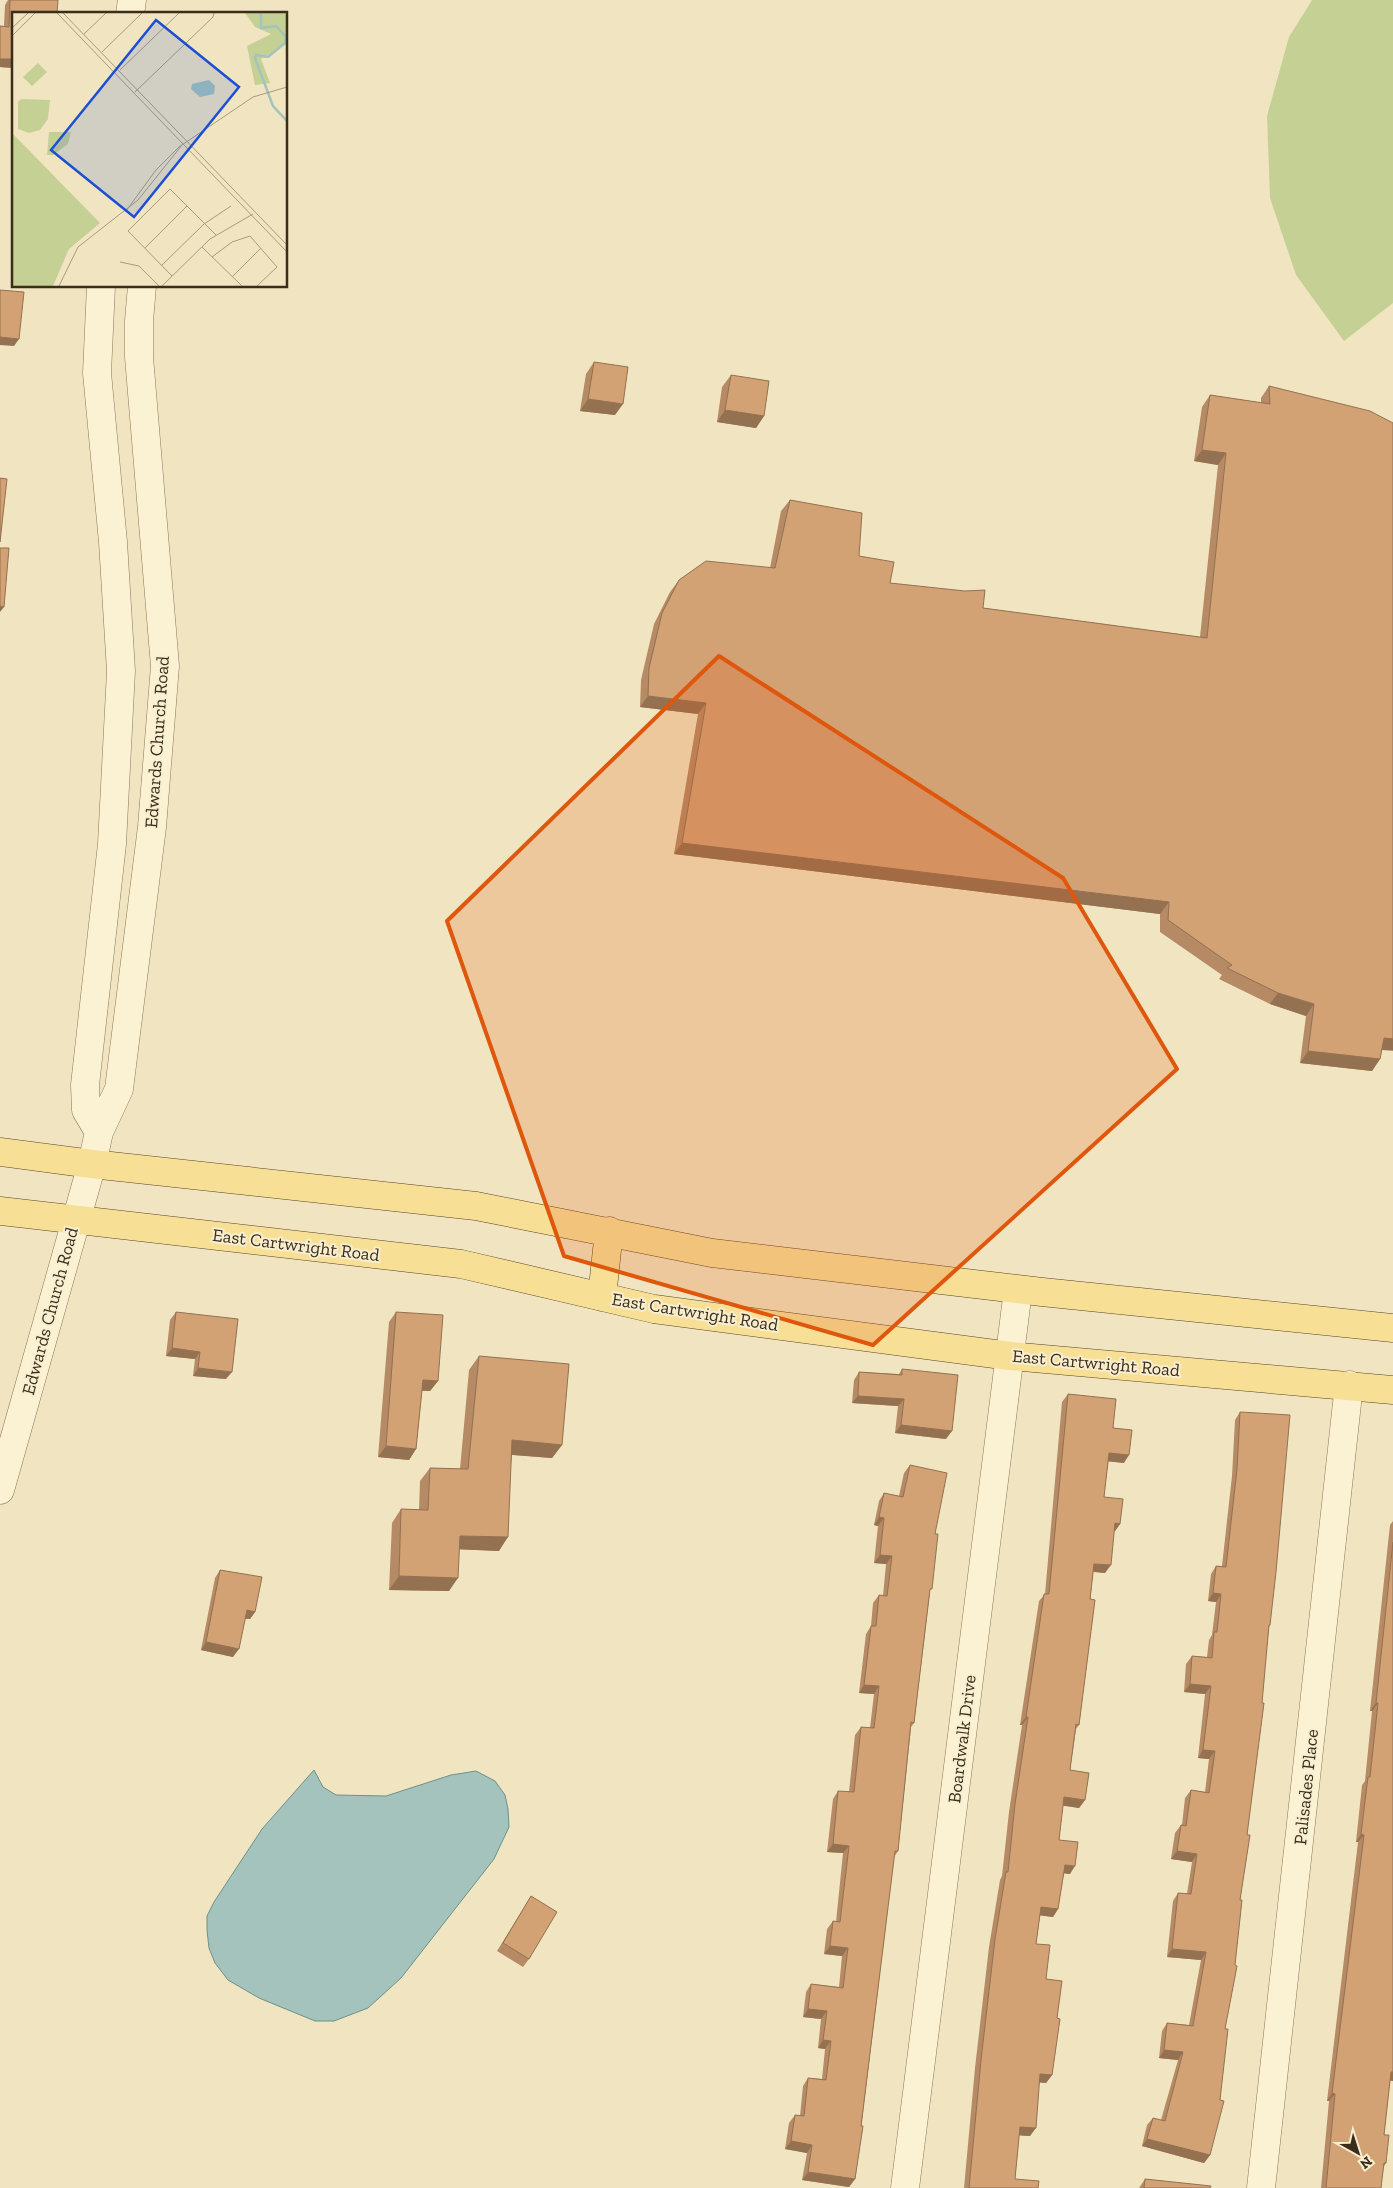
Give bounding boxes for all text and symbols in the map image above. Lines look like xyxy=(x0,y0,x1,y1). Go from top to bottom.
inset map xyxy=(12,12,288,288)
street label: Edwards Church Road xyxy=(140,655,174,829)
street label: East Cartwright Road xyxy=(211,1224,381,1266)
street label: Edwards Church Road xyxy=(17,1225,83,1397)
street label: East Cartwright Road xyxy=(610,1288,780,1336)
street label: East Cartwright Road xyxy=(1011,1345,1181,1381)
street label: Boardwalk Drive xyxy=(943,1674,981,1804)
street label: Palisades Place xyxy=(1289,1728,1323,1846)
north arrow xyxy=(1333,2128,1383,2178)
text: N xyxy=(1356,2153,1375,2173)

